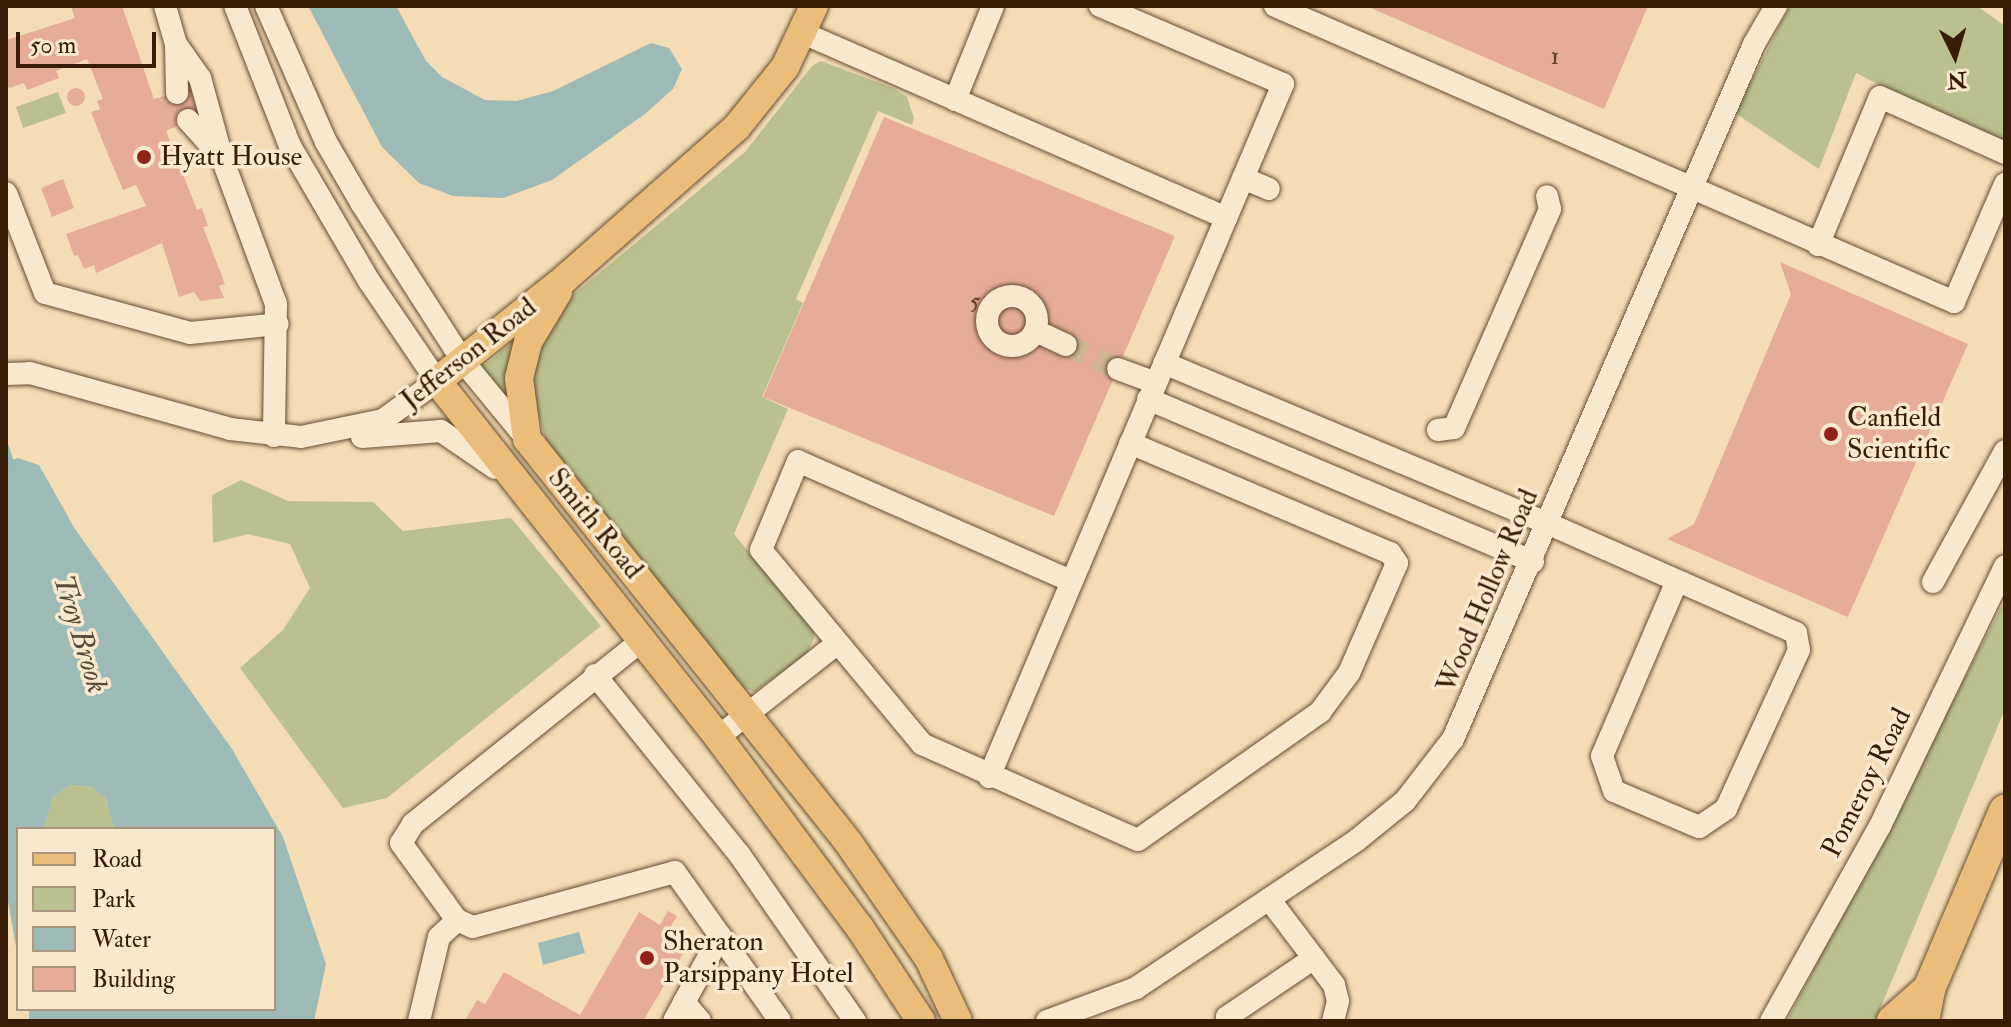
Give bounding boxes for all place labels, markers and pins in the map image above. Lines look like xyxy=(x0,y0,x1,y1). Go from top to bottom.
place label: Hyatt House xyxy=(160,140,302,174)
marker: Hyatt House xyxy=(135,148,153,166)
place label: Canfield Scientific xyxy=(1847,401,1950,467)
marker: Canfield Scientific xyxy=(1822,425,1840,443)
place label: Sheraton Parsippany Hotel xyxy=(663,925,854,991)
marker: Sheraton Parsippany Hotel xyxy=(638,949,656,967)

